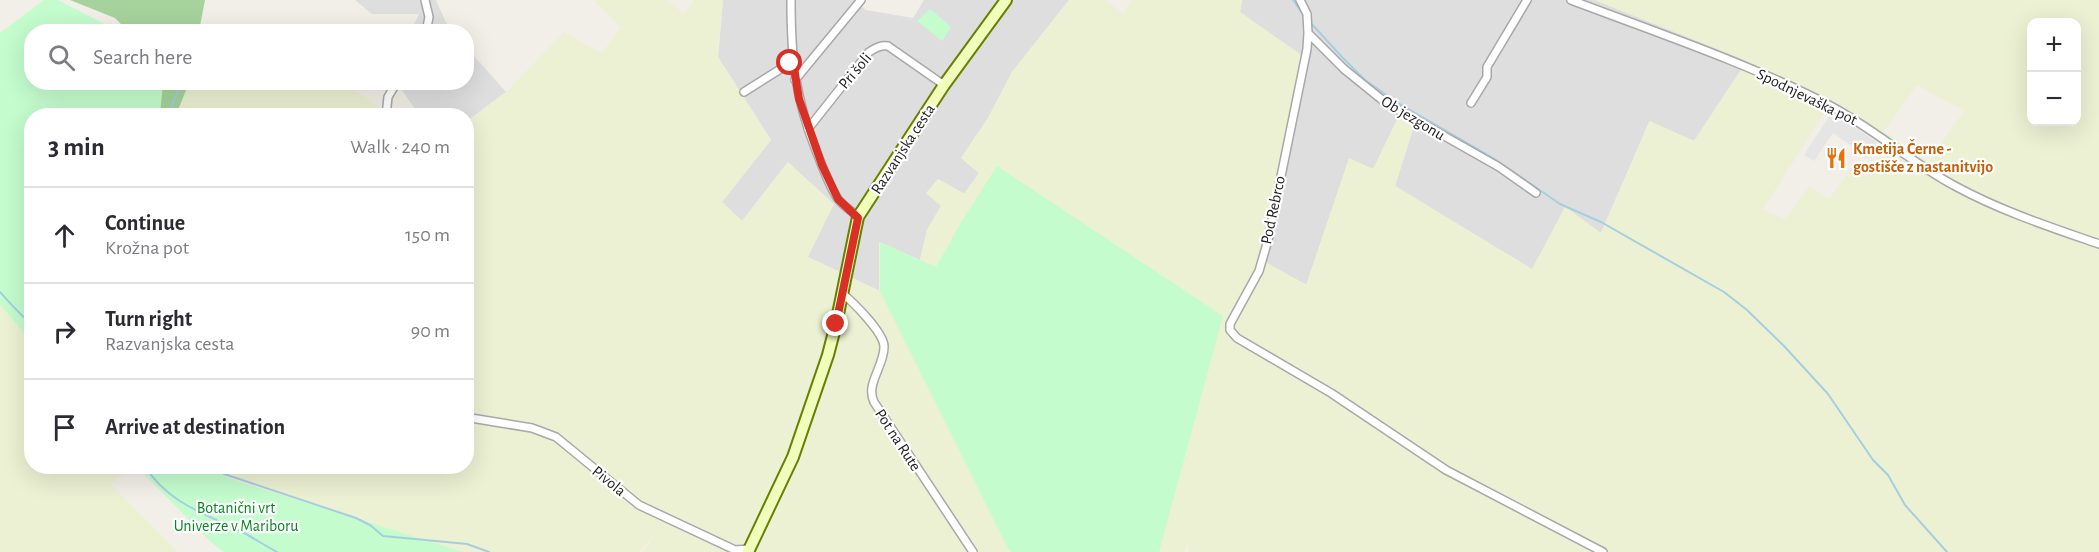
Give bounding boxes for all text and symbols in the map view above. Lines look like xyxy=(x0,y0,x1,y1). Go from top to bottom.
map controls xyxy=(2027,18,2081,126)
button: + xyxy=(2027,18,2081,72)
search box xyxy=(24,24,474,90)
icon: search xyxy=(45,41,78,74)
text: Search here xyxy=(93,46,192,68)
route start xyxy=(776,49,802,75)
street label: Pri šoli xyxy=(836,50,874,92)
street label: Spodnjevaška pot xyxy=(1754,66,1860,129)
button: − xyxy=(2027,72,2081,126)
street label: Ob jezgonu xyxy=(1378,93,1448,144)
street label: Razvanjska cesta xyxy=(868,101,939,197)
text: 3 min xyxy=(48,134,105,160)
text: Walk · 240 m xyxy=(350,137,450,157)
place label: Kmetija Černe - gostišče z nastanitvijo xyxy=(1853,139,1993,176)
restaurant icon: Kmetija Černe - gostišče z nastanitvijo xyxy=(1824,146,1848,170)
street label: Pod Rebrco xyxy=(1258,174,1288,246)
text: Continue xyxy=(105,212,185,234)
icon: ahead xyxy=(48,219,81,252)
text: 150 m xyxy=(405,225,450,245)
text: Krožna pot xyxy=(105,238,189,258)
text: Turn right xyxy=(105,308,192,330)
route end xyxy=(822,310,848,336)
icon: right xyxy=(48,315,81,348)
text: 90 m xyxy=(411,321,450,341)
text: Razvanjska cesta xyxy=(105,334,235,354)
street label: Pot na Rute xyxy=(872,406,924,474)
icon: arrive xyxy=(48,411,81,444)
text: Arrive at destination xyxy=(105,416,285,438)
street label: Pivola xyxy=(589,463,629,499)
park label: Botanični vrt Univerze v Mariboru xyxy=(174,500,298,534)

